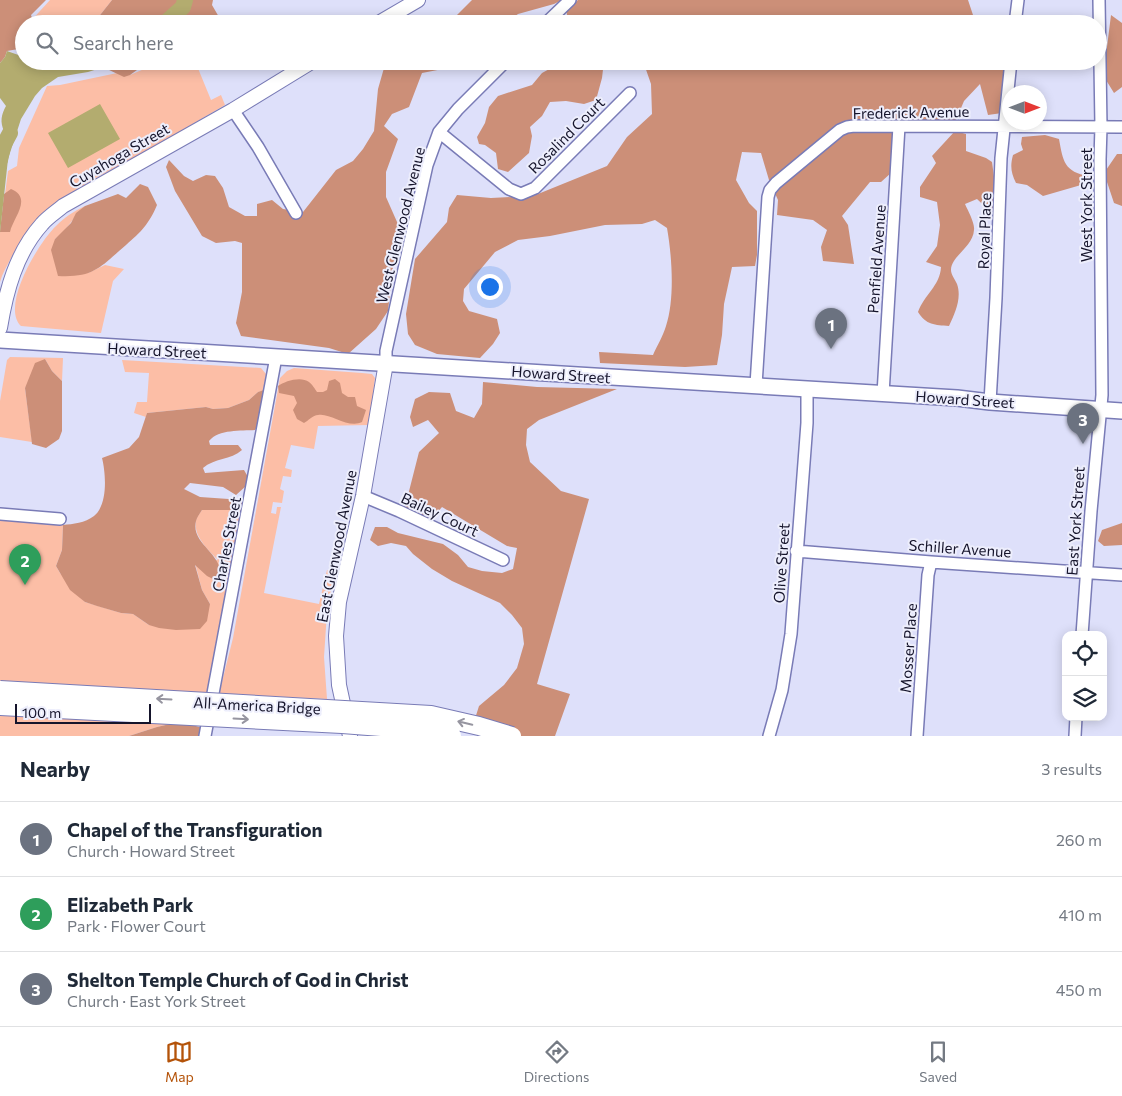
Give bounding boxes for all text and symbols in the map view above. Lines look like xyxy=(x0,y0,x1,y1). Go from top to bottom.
search box xyxy=(15,15,1107,70)
icon: search xyxy=(33,29,61,57)
text: Search here xyxy=(73,31,173,54)
north arrow xyxy=(1002,85,1047,130)
street label: Rosalind Court xyxy=(524,93,608,177)
street label: Frederick Avenue xyxy=(852,102,970,122)
street label: Cuyahoga Street xyxy=(66,119,172,191)
street label: West Glenwood Avenue xyxy=(372,145,428,305)
street label: West York Street xyxy=(1077,148,1095,262)
street label: Royal Place xyxy=(974,192,994,270)
street label: Penfield Avenue xyxy=(863,204,889,314)
your location xyxy=(477,274,503,300)
pin: 1 xyxy=(815,308,847,349)
street label: Howard Street xyxy=(107,338,207,362)
street label: Howard Street xyxy=(511,362,611,386)
street label: Howard Street xyxy=(915,387,1015,411)
pin: 3 xyxy=(1067,403,1099,444)
street label: East York Street xyxy=(1062,466,1088,576)
street label: East Glenwood Avenue xyxy=(312,468,360,624)
street label: Bailey Court xyxy=(398,488,482,540)
street label: Charles Street xyxy=(208,495,244,593)
street label: Olive Street xyxy=(769,522,793,604)
street label: Schiller Avenue xyxy=(908,535,1012,561)
pin: 2 xyxy=(9,544,41,585)
street label: Mosser Place xyxy=(896,602,920,693)
map controls xyxy=(1062,631,1107,721)
button: locate xyxy=(1062,631,1107,676)
button: layers xyxy=(1062,676,1107,721)
street label: All-America Bridge xyxy=(193,693,321,717)
one-way arrow xyxy=(156,695,172,704)
scale bar xyxy=(15,701,151,724)
text: 100 m xyxy=(22,704,61,721)
one-way arrow xyxy=(232,714,249,724)
one-way arrow xyxy=(458,718,474,727)
text: Nearby xyxy=(20,756,90,781)
text: 3 results xyxy=(1041,759,1102,778)
text: Chapel of the Transfiguration xyxy=(67,818,323,841)
text: 1 xyxy=(32,830,40,849)
text: 260 m xyxy=(1056,830,1102,849)
text: Church · Howard Street xyxy=(67,841,235,860)
text: Elizabeth Park xyxy=(67,893,194,916)
text: 2 xyxy=(31,905,41,924)
text: 410 m xyxy=(1059,905,1102,924)
text: Park · Flower Court xyxy=(67,916,206,935)
text: Shelton Temple Church of God in Christ xyxy=(67,968,409,991)
text: 3 xyxy=(31,980,41,999)
text: 450 m xyxy=(1056,980,1102,999)
text: Church · East York Street xyxy=(67,991,246,1010)
tab: Map xyxy=(165,1038,194,1085)
tab: Directions xyxy=(524,1038,589,1085)
tab: Saved xyxy=(919,1038,957,1085)

